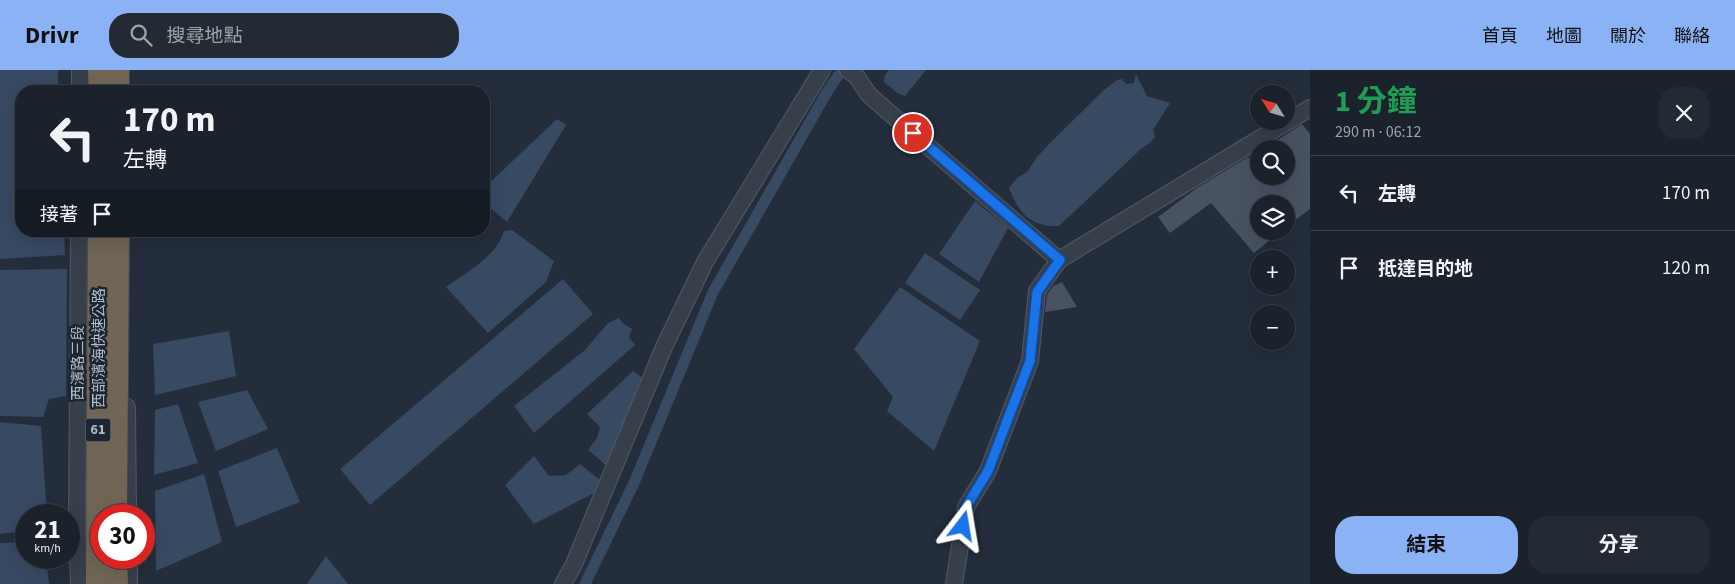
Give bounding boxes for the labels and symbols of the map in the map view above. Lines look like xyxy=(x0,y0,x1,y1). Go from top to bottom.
north arrow xyxy=(1250,85,1295,130)
pin xyxy=(892,112,934,154)
street label: 西部濱海快速公路 xyxy=(89,288,110,408)
street label: 西濱路三段 xyxy=(68,325,89,401)
road number: 61 xyxy=(86,418,110,442)
position arrow xyxy=(936,499,988,551)
speed limit sign: 30 xyxy=(90,504,155,569)

